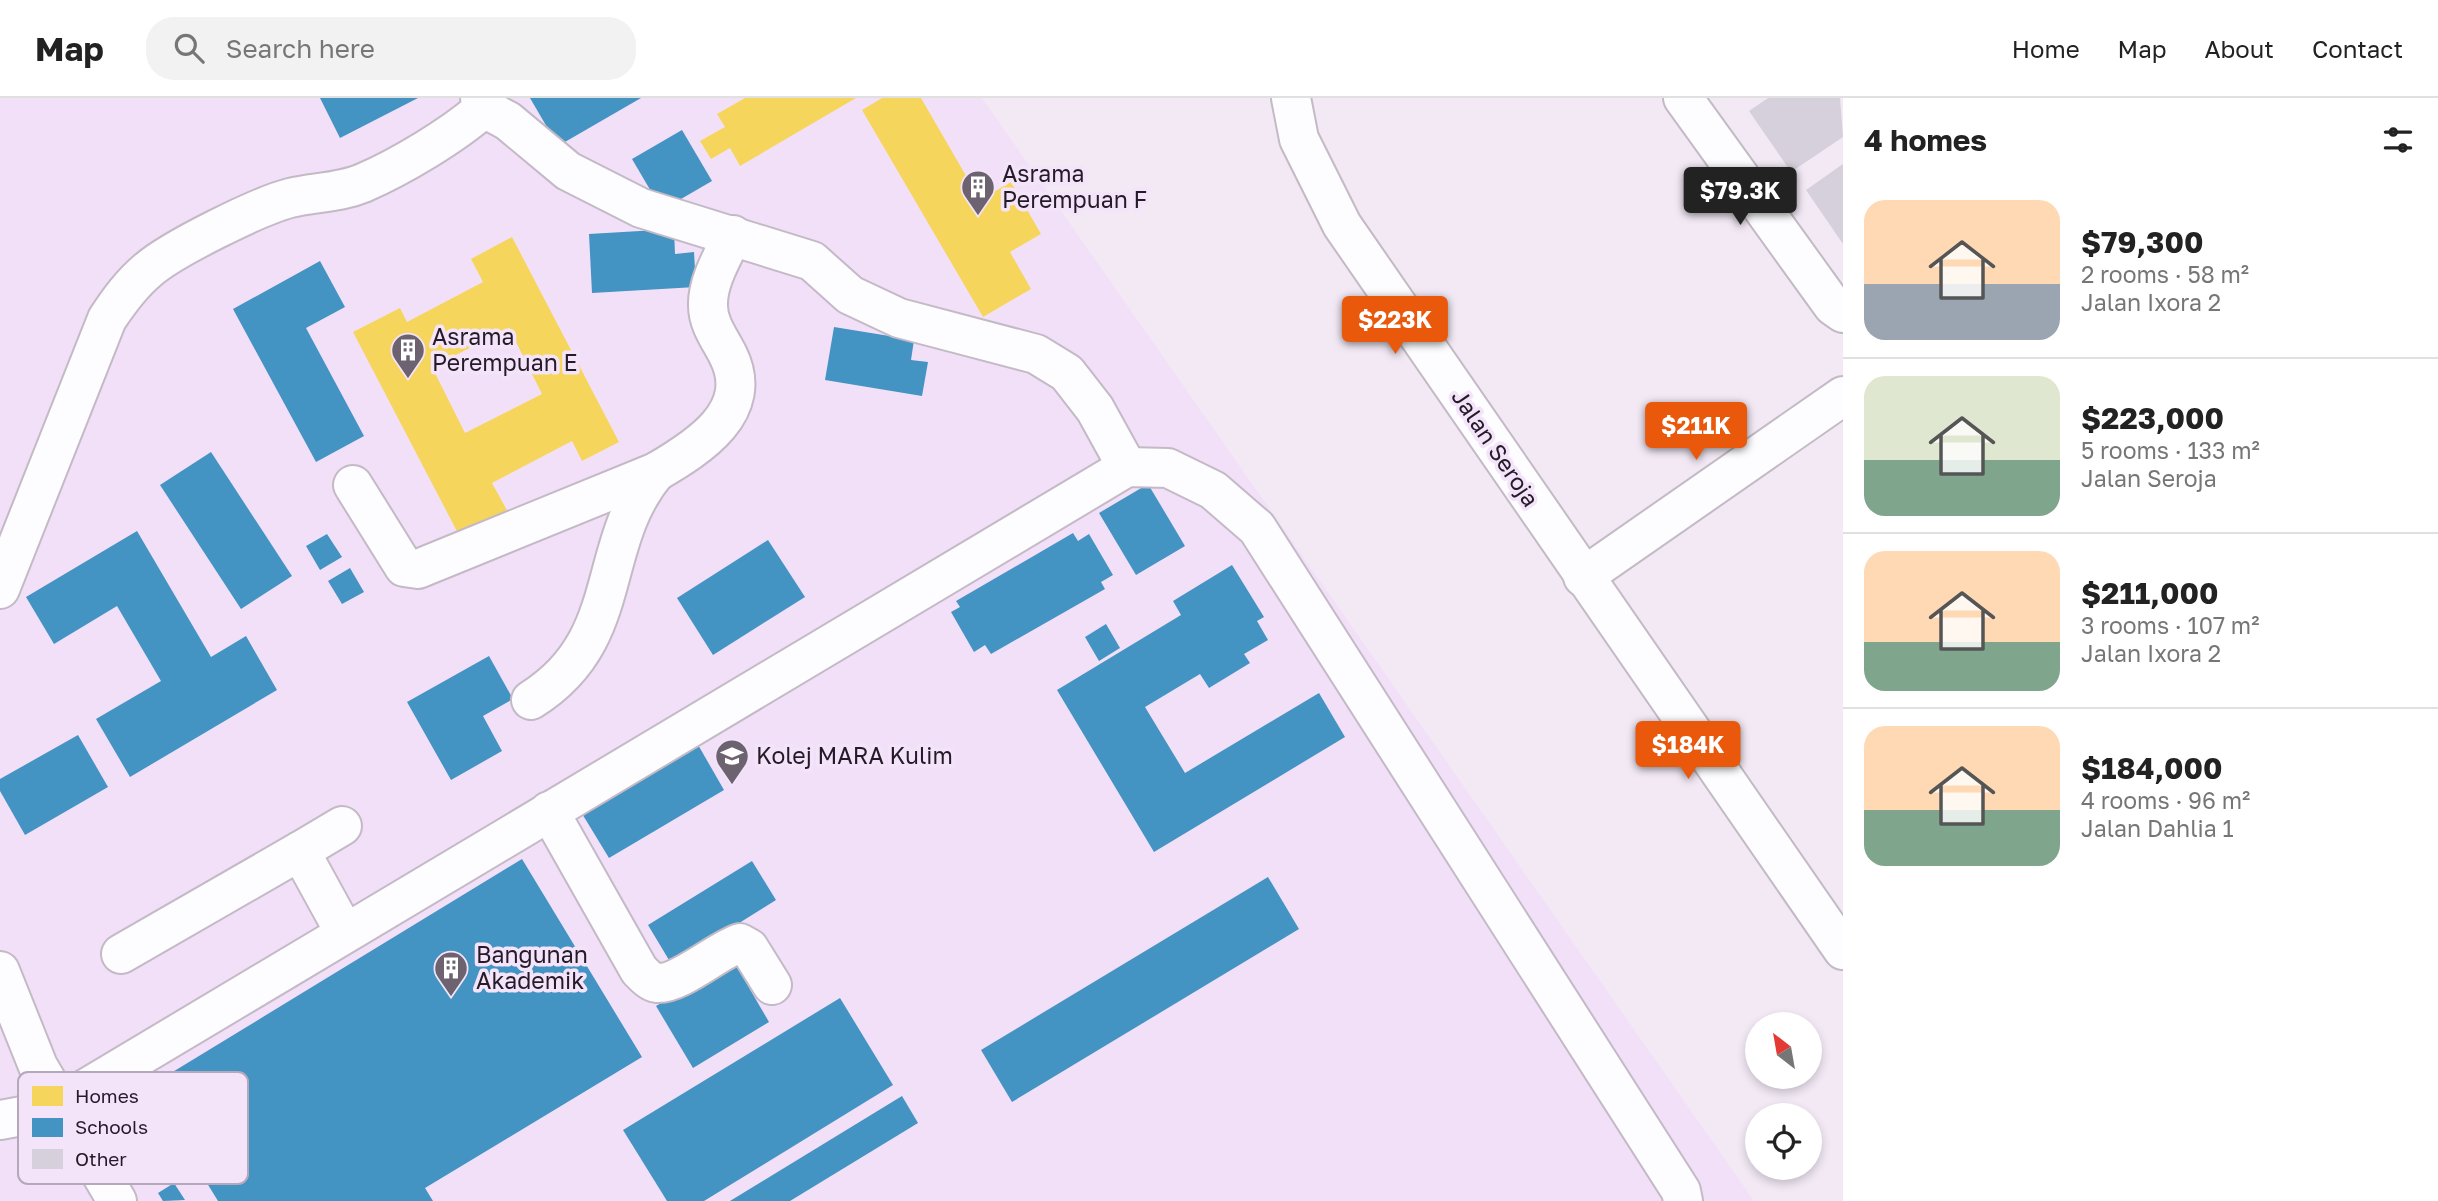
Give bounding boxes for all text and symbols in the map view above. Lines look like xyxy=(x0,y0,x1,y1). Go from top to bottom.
search box xyxy=(146,17,636,80)
text: Map xyxy=(35,29,104,68)
icon: search xyxy=(170,29,208,67)
text: Search here xyxy=(226,33,375,64)
text: Home xyxy=(2012,34,2080,63)
text: Map xyxy=(2118,34,2167,63)
text: About xyxy=(2205,34,2274,63)
text: Contact xyxy=(2312,34,2403,63)
icon: filters xyxy=(2379,121,2417,159)
text: 4 homes xyxy=(1864,122,1987,158)
place label: Asrama Perempuan F xyxy=(1002,159,1147,213)
pin: $79.3K xyxy=(1683,167,1797,227)
building icon: Asrama Perempuan F xyxy=(959,168,997,217)
text: $79.3K xyxy=(1700,176,1780,204)
text: $79,300 xyxy=(2081,224,2203,260)
icon: home xyxy=(1920,228,2004,312)
text: 2 rooms · 58 m² xyxy=(2081,260,2249,288)
text: Jalan Ixora 2 xyxy=(2081,288,2221,316)
pin: $223K xyxy=(1346,296,1444,356)
text: $223K xyxy=(1358,305,1432,333)
place label: Asrama Perempuan E xyxy=(432,322,578,376)
building icon: Asrama Perempuan E xyxy=(389,331,427,380)
street label: Jalan Seroja xyxy=(1446,383,1545,512)
text: $223,000 xyxy=(2081,400,2224,436)
pin: $211K xyxy=(1647,402,1745,462)
icon: home xyxy=(1920,404,2004,488)
text: $211K xyxy=(1661,411,1731,439)
text: 5 rooms · 133 m² xyxy=(2081,436,2260,464)
text: Jalan Seroja xyxy=(2081,464,2217,492)
text: $211,000 xyxy=(2081,575,2218,611)
icon: home xyxy=(1920,579,2004,663)
text: 3 rooms · 107 m² xyxy=(2081,611,2259,639)
text: Jalan Ixora 2 xyxy=(2081,639,2221,667)
pin: $184K xyxy=(1639,722,1737,781)
text: $184K xyxy=(1651,730,1725,758)
school or university icon: Kolej MARA Kulim xyxy=(713,737,751,786)
place label: Kolej MARA Kulim xyxy=(756,741,953,769)
text: $184,000 xyxy=(2081,750,2223,786)
icon: home xyxy=(1920,754,2004,838)
text: 4 rooms · 96 m² xyxy=(2081,786,2250,814)
text: Jalan Dahlia 1 xyxy=(2081,814,2234,842)
place label: Bangunan Akademik xyxy=(476,940,588,994)
building icon: Bangunan Akademik xyxy=(432,949,470,998)
north arrow xyxy=(1745,1012,1822,1088)
map controls xyxy=(1745,1012,1822,1180)
legend xyxy=(18,1072,248,1184)
text: Homes xyxy=(75,1084,139,1107)
button: locate xyxy=(1745,1103,1822,1180)
text: Schools xyxy=(75,1115,148,1138)
text: Other xyxy=(75,1147,127,1170)

